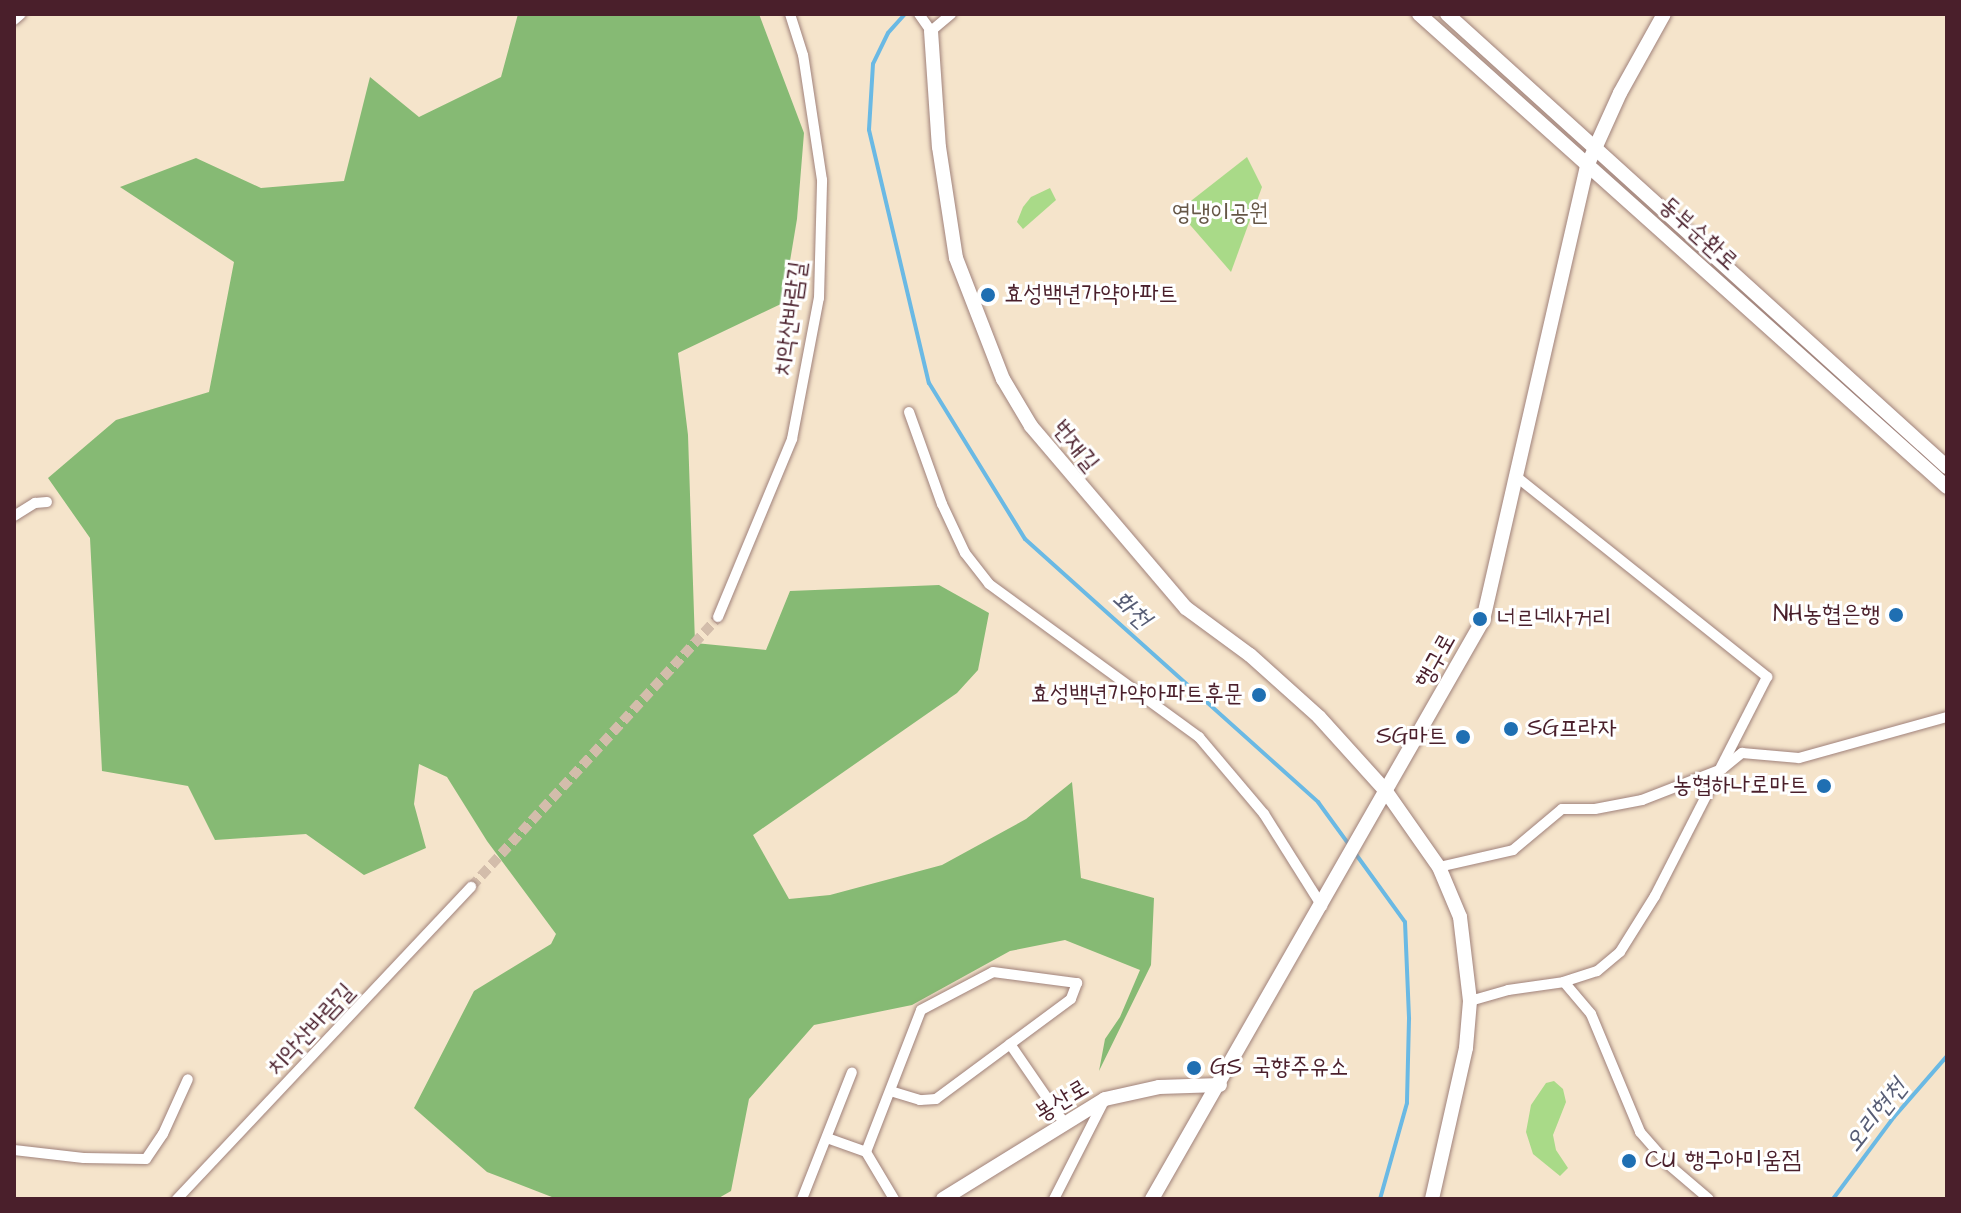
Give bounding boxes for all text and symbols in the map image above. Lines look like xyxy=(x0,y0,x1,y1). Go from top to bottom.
street label: 동부순환로 xyxy=(1652,191,1744,277)
park label: 영냉이공원 xyxy=(1172,200,1268,228)
street label: 치악산바람길 xyxy=(769,260,813,378)
place label: 효성백년가약아파트 xyxy=(1004,281,1178,309)
marker: 효성백년가약아파트 xyxy=(979,286,997,304)
street label: 번재길 xyxy=(1046,414,1104,478)
water label: 화천 xyxy=(1105,584,1157,636)
place label: NH농협은행 xyxy=(1773,601,1880,629)
place label: 너르네사거리 xyxy=(1496,605,1612,633)
marker: NH농협은행 xyxy=(1887,606,1905,624)
marker: 너르네사거리 xyxy=(1471,610,1489,628)
street label: 행구로 xyxy=(1409,629,1463,693)
place label: 효성백년가약아파트후문 xyxy=(1031,681,1243,709)
marker: 효성백년가약아파트후문 xyxy=(1250,686,1268,704)
place label: SG프라자 xyxy=(1527,715,1617,743)
marker: SG프라자 xyxy=(1502,720,1520,738)
place label: SG마트 xyxy=(1376,723,1447,751)
marker: SG마트 xyxy=(1454,728,1472,746)
place label: 농협하나로마트 xyxy=(1673,772,1808,800)
marker: 농협하나로마트 xyxy=(1815,777,1833,795)
street label: 치악산바람길 xyxy=(261,978,361,1082)
place label: GS 국향주유소 xyxy=(1210,1054,1348,1082)
marker: GS 국향주유소 xyxy=(1185,1059,1203,1077)
water label: 오리현천 xyxy=(1838,1073,1914,1159)
street label: 봉산로 xyxy=(1030,1074,1094,1128)
place label: CU 행구아미움점 xyxy=(1645,1147,1801,1175)
marker: CU 행구아미움점 xyxy=(1620,1152,1638,1170)

